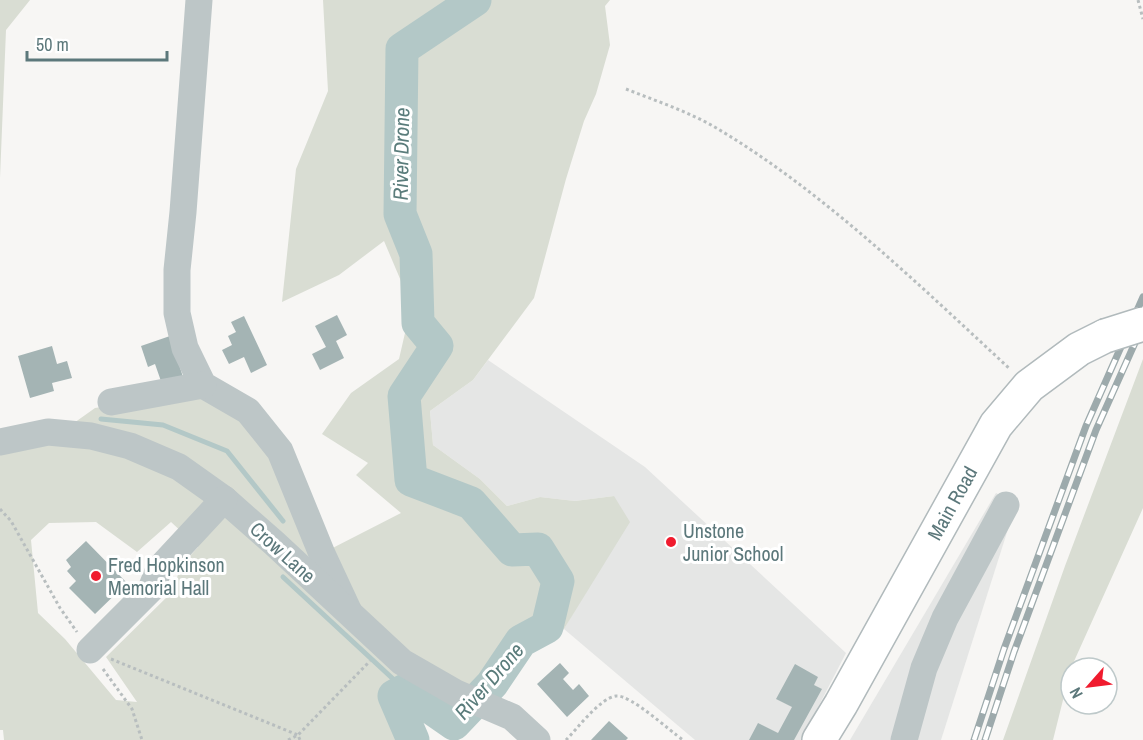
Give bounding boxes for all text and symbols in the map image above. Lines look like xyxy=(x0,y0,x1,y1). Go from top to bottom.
scale bar xyxy=(27,24,166,62)
text: 50 m xyxy=(36,32,69,57)
water label: River Drone xyxy=(386,107,416,201)
street label: Main Road xyxy=(921,461,983,545)
street label: Crow Lane xyxy=(244,515,322,589)
place label: Unstone Junior School xyxy=(683,517,783,567)
marker: Unstone Junior School xyxy=(664,535,678,549)
place label: Fred Hopkinson Memorial Hall xyxy=(108,551,225,601)
marker: Fred Hopkinson Memorial Hall xyxy=(89,569,103,583)
water label: River Drone xyxy=(448,636,530,726)
north arrow xyxy=(1059,656,1119,716)
text: N xyxy=(1064,684,1088,702)

